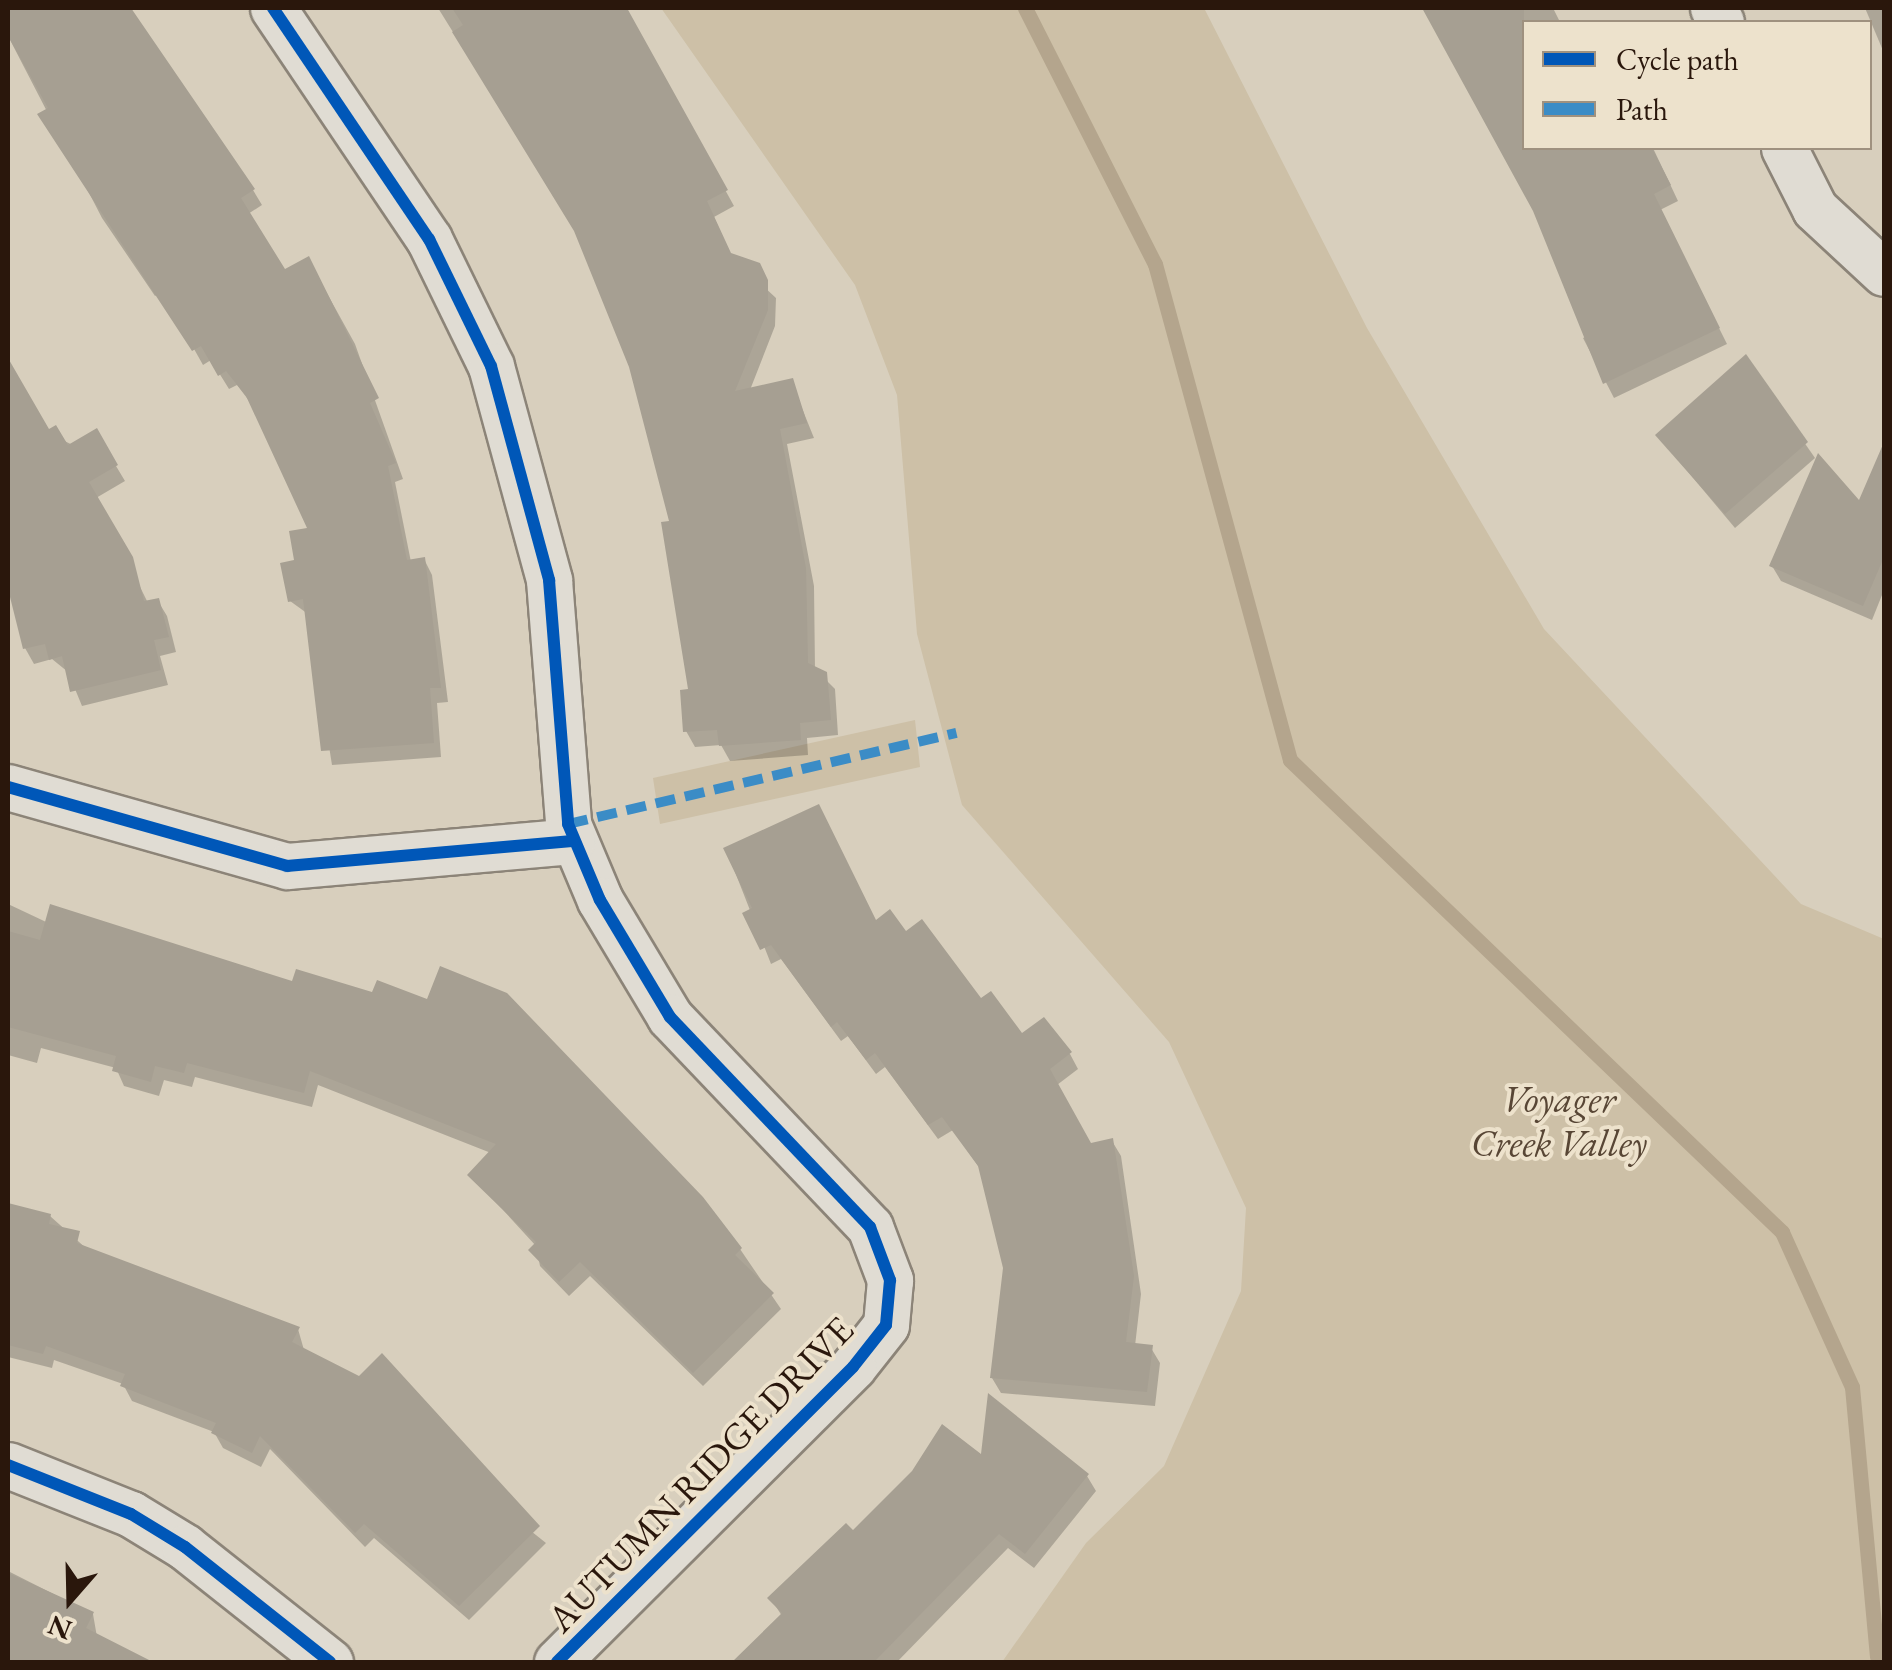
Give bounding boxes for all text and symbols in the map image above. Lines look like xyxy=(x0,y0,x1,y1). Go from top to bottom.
legend xyxy=(1522,20,1872,150)
text: Cycle path xyxy=(1616,40,1739,79)
text: Path xyxy=(1616,90,1668,129)
park label: Voyager Creek Valley xyxy=(1471,1076,1647,1166)
street label: AUTUMN RIDGE DRIVE xyxy=(537,1307,863,1641)
north arrow xyxy=(20,1550,120,1650)
text: N xyxy=(43,1607,77,1649)

